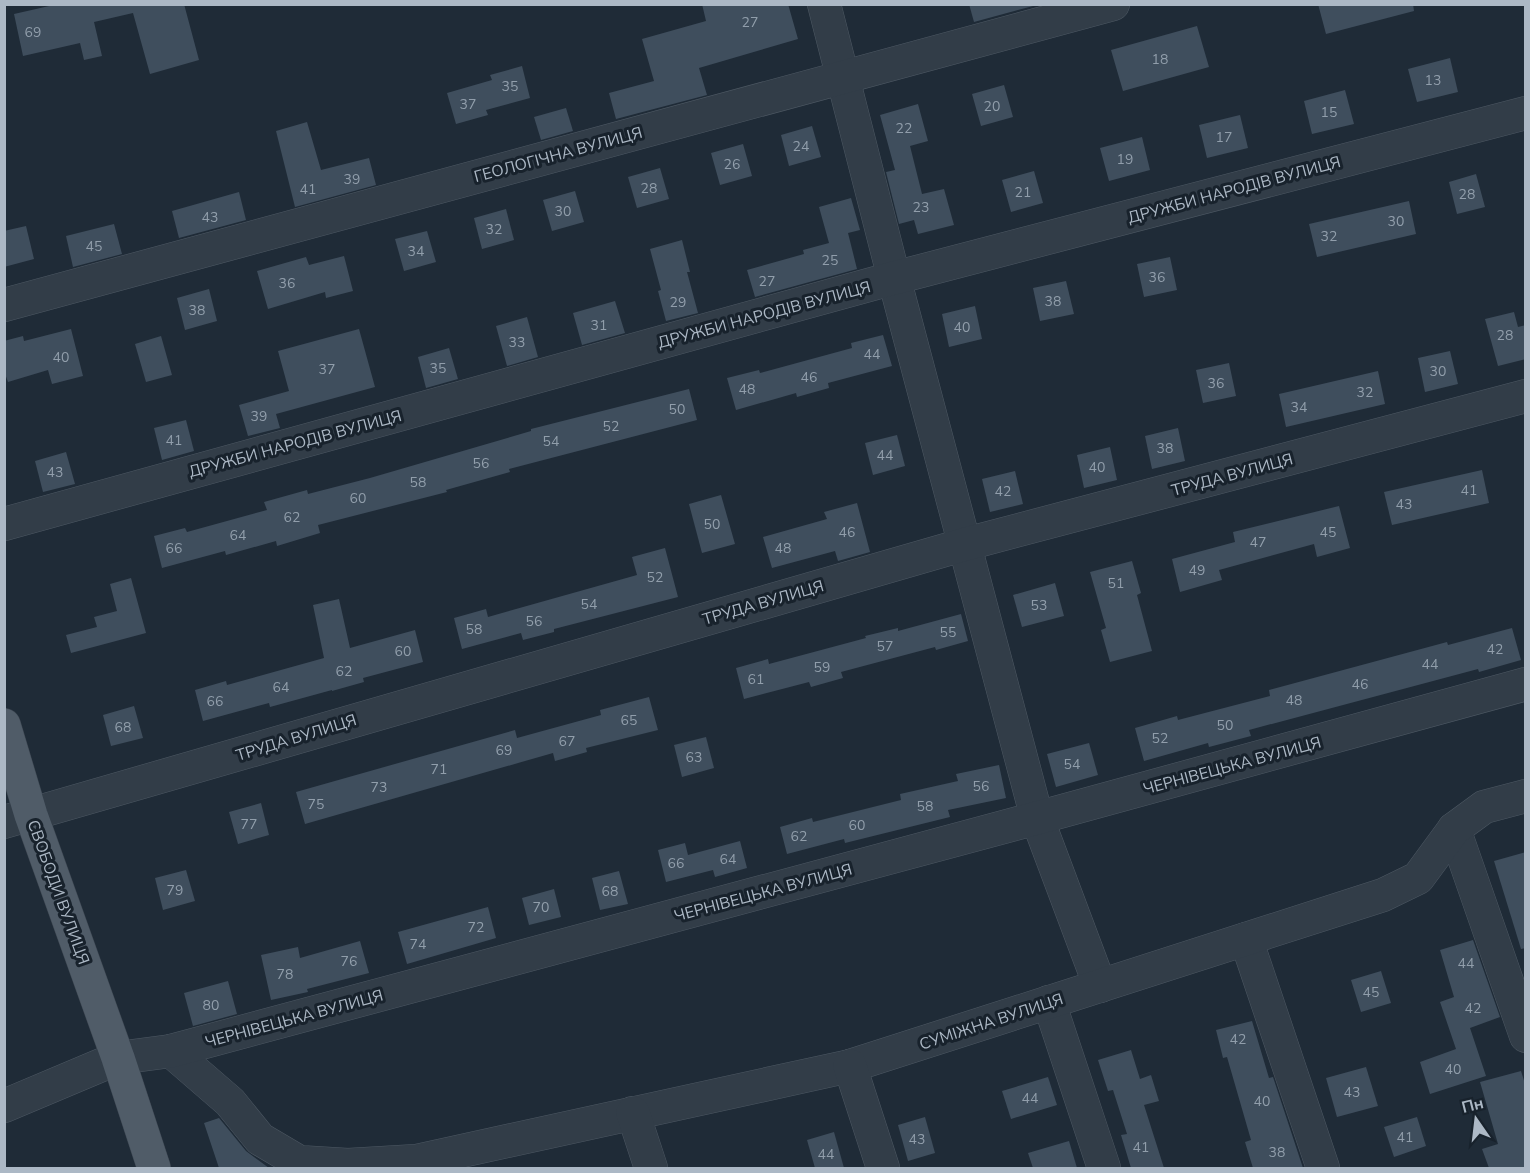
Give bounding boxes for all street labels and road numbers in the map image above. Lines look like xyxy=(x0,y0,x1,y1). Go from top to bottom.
street label: ГЕОЛОГІЧНА ВУЛИЦЯ xyxy=(472,122,645,188)
street label: ДРУЖБИ НАРОДІВ ВУЛИЦЯ xyxy=(1125,151,1343,229)
street label: ДРУЖБИ НАРОДІВ ВУЛИЦЯ xyxy=(655,276,873,354)
street label: ДРУЖБИ НАРОДІВ ВУЛИЦЯ xyxy=(186,405,404,483)
street label: ТРУДА ВУЛИЦЯ xyxy=(1169,448,1295,502)
street label: ТРУДА ВУЛИЦЯ xyxy=(700,575,826,631)
street label: ТРУДА ВУЛИЦЯ xyxy=(233,709,359,767)
street label: ЧЕРНІВЕЦЬКА ВУЛИЦЯ xyxy=(1141,732,1324,800)
street label: СВОБОДИ ВУЛИЦЯ xyxy=(22,817,94,968)
street label: ЧЕРНІВЕЦЬКА ВУЛИЦЯ xyxy=(672,859,855,927)
street label: ЧЕРНІВЕЦЬКА ВУЛИЦЯ xyxy=(203,985,386,1053)
street label: СУМІЖНА ВУЛИЦЯ xyxy=(917,988,1066,1056)

